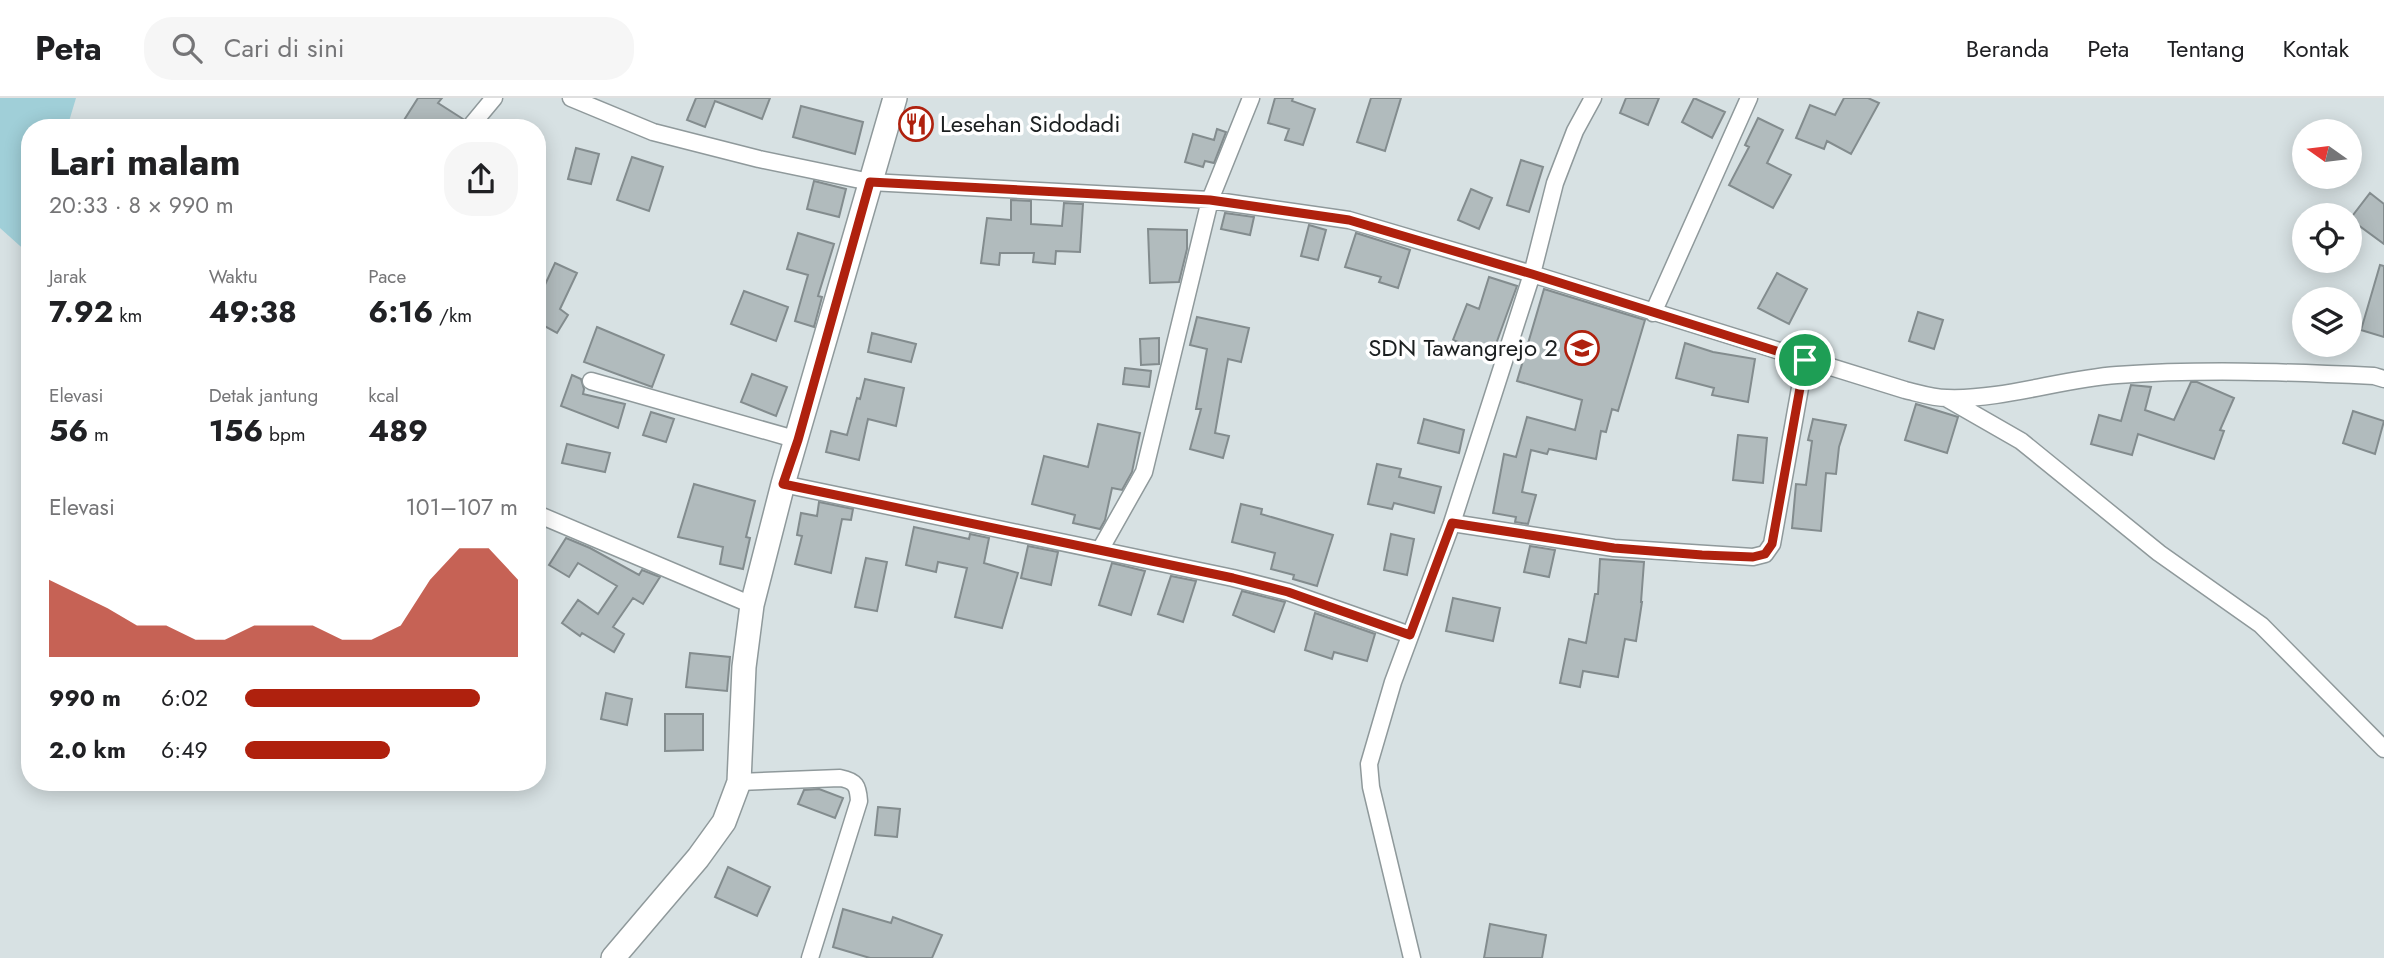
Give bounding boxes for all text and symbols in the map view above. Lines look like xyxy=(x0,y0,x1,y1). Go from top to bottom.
search box xyxy=(144,17,634,80)
text: Peta xyxy=(35,25,102,72)
icon: search xyxy=(168,29,206,67)
text: Cari di sini xyxy=(224,29,345,67)
text: Beranda xyxy=(1966,31,2049,66)
text: Peta xyxy=(2087,31,2129,66)
text: Tentang xyxy=(2167,31,2245,66)
text: Kontak xyxy=(2283,31,2349,66)
restaurant icon: Lesehan Sidodadi xyxy=(897,105,935,143)
place label: Lesehan Sidodadi xyxy=(940,106,1120,141)
north arrow xyxy=(2292,119,2362,189)
map controls xyxy=(2292,119,2362,357)
text: Lari malam xyxy=(49,134,241,189)
button: share xyxy=(444,142,518,216)
text: 20:33 · 8 × 990 m xyxy=(49,188,234,222)
button: locate xyxy=(2292,203,2362,273)
text: Jarak xyxy=(49,263,87,290)
text: Waktu xyxy=(209,263,258,290)
text: Pace xyxy=(368,263,406,290)
button: layers xyxy=(2292,287,2362,357)
text: 7.92 xyxy=(49,290,114,333)
text: 49:38 xyxy=(209,290,297,333)
text: 6:16 xyxy=(368,290,433,333)
text: km xyxy=(114,302,142,329)
text: /km xyxy=(433,302,472,329)
school or university icon: SDN Tawangrejo 2 xyxy=(1563,329,1601,367)
place label: SDN Tawangrejo 2 xyxy=(1368,330,1558,365)
pin xyxy=(1775,330,1835,390)
icon: arrive xyxy=(1786,341,1824,379)
text: Elevasi xyxy=(49,382,103,409)
text: Detak jantung xyxy=(209,382,318,409)
text: kcal xyxy=(368,382,399,409)
text: 56 xyxy=(49,409,88,452)
text: 156 xyxy=(209,409,263,452)
text: 489 xyxy=(368,409,428,452)
text: m xyxy=(88,421,109,448)
text: bpm xyxy=(263,421,306,448)
text: Elevasi xyxy=(49,490,115,524)
text: 101–107 m xyxy=(405,490,518,524)
text: 990 m xyxy=(49,681,121,715)
text: 6:02 xyxy=(161,681,208,715)
text: 2.0 km xyxy=(49,733,126,767)
text: 6:49 xyxy=(161,733,208,767)

